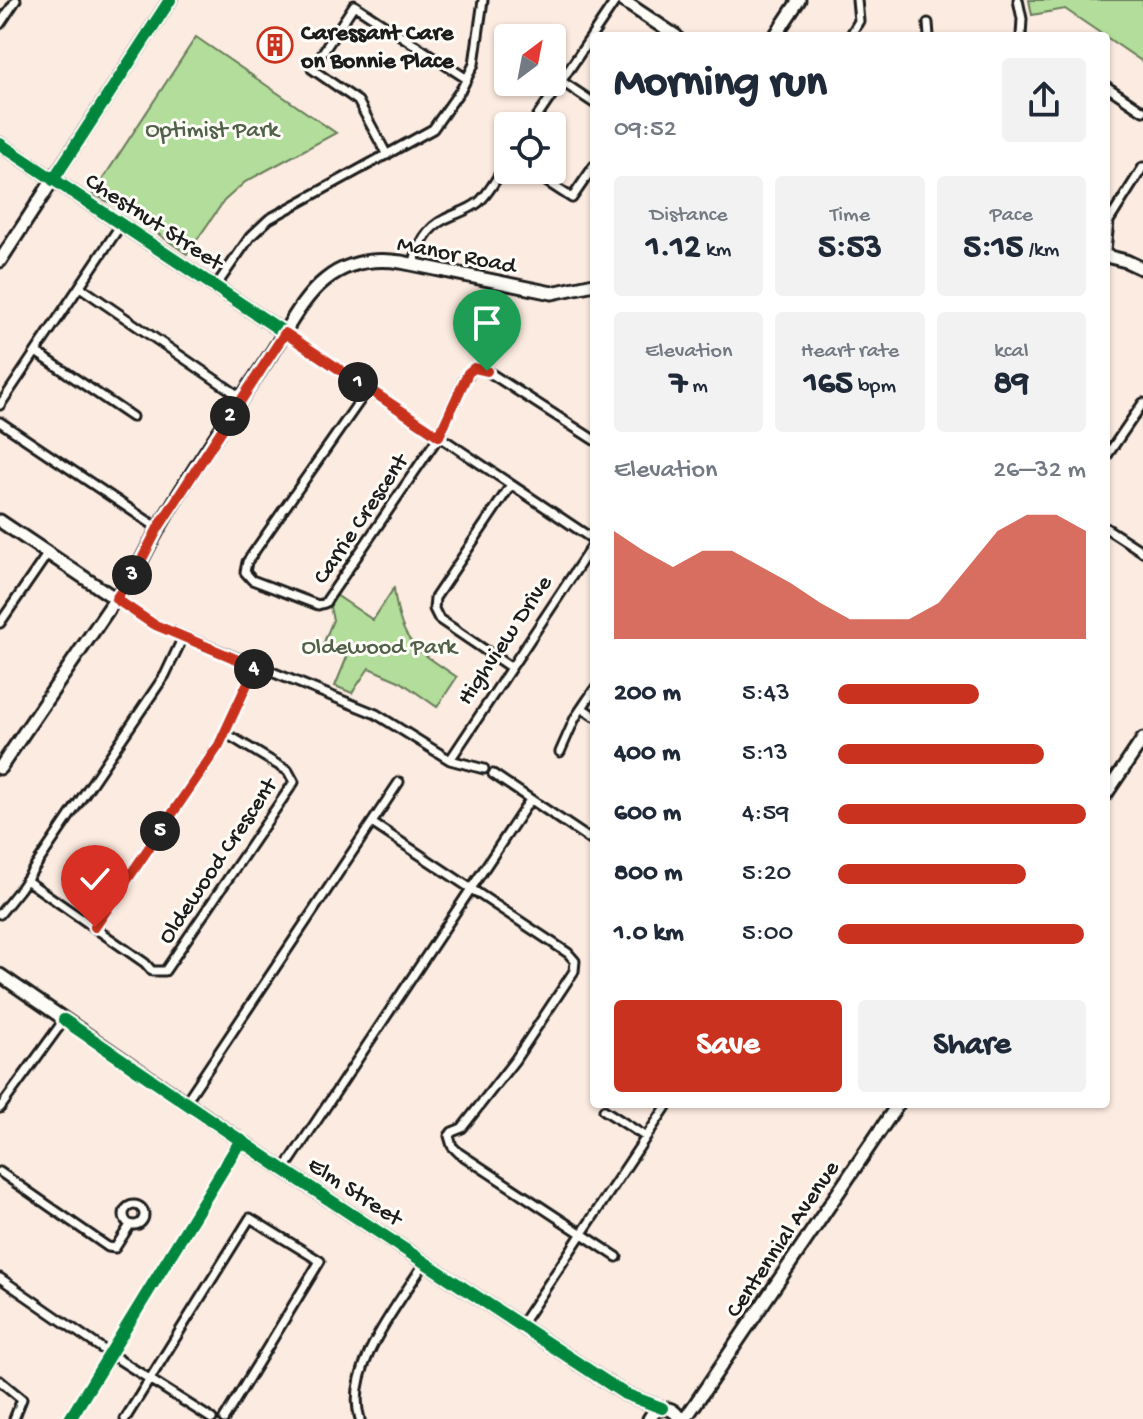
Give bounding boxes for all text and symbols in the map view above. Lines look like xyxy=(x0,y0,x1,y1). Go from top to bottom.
place label: Caressant Care on Bonnie Place xyxy=(300,20,455,77)
north arrow xyxy=(494,24,566,96)
map controls xyxy=(494,24,566,184)
building icon: Caressant Care on Bonnie Place xyxy=(256,26,294,64)
button: share xyxy=(1002,58,1086,142)
text: Morning run xyxy=(614,59,827,111)
button: locate xyxy=(494,112,566,184)
text: 09:52 xyxy=(614,115,676,146)
park label: Optimist Park xyxy=(145,117,281,146)
street label: Chestnut Street xyxy=(78,167,230,280)
text: Distance xyxy=(650,203,728,229)
text: Time xyxy=(830,203,870,229)
text: Pace xyxy=(990,203,1033,229)
text: 1.12 xyxy=(646,229,701,269)
text: 5:53 xyxy=(818,229,882,269)
text: 5:15 xyxy=(963,229,1023,269)
street label: Manor Road xyxy=(394,231,520,283)
text: km xyxy=(701,238,731,264)
text: /km xyxy=(1023,238,1059,264)
pin xyxy=(453,289,521,371)
icon: arrive xyxy=(465,301,509,345)
text: Elevation xyxy=(645,339,732,365)
text: Heart rate xyxy=(801,339,899,365)
text: kcal xyxy=(994,339,1028,365)
pin: 1 xyxy=(338,362,378,402)
text: 7 xyxy=(669,365,687,405)
text: 165 xyxy=(804,365,853,405)
text: 89 xyxy=(993,365,1029,405)
text: 1 xyxy=(354,369,362,395)
text: m xyxy=(687,374,708,400)
text: bpm xyxy=(853,374,896,400)
pin: 2 xyxy=(210,396,250,436)
text: 2 xyxy=(225,403,235,429)
street label: Carrie Crescent xyxy=(308,447,417,591)
text: Elevation xyxy=(614,456,717,487)
text: 26–32 m xyxy=(993,456,1086,487)
pin: 3 xyxy=(112,555,152,595)
text: 3 xyxy=(126,562,138,588)
street label: Highview Drive xyxy=(452,570,560,711)
park label: Oldewood Park xyxy=(301,634,459,663)
pin: 4 xyxy=(234,649,274,689)
text: 4 xyxy=(249,656,259,682)
text: 200 m xyxy=(614,679,681,710)
text: 5:43 xyxy=(742,679,790,710)
text: 400 m xyxy=(614,739,680,770)
text: 5:13 xyxy=(742,739,788,770)
street label: Oldewood Crescent xyxy=(153,772,286,950)
text: 600 m xyxy=(614,799,681,830)
text: 4:59 xyxy=(742,799,789,830)
pin: 5 xyxy=(140,811,180,851)
text: 5 xyxy=(154,818,166,844)
pin xyxy=(61,845,129,927)
icon: check xyxy=(73,857,117,901)
text: 800 m xyxy=(614,859,682,890)
text: 5:20 xyxy=(742,859,791,890)
text: 1.0 km xyxy=(614,919,684,950)
text: 5:00 xyxy=(742,919,793,950)
button: Save xyxy=(614,1000,842,1092)
button: Share xyxy=(858,1000,1086,1092)
street label: Elm Street xyxy=(301,1152,409,1235)
street label: Centennial Avenue xyxy=(721,1155,848,1324)

